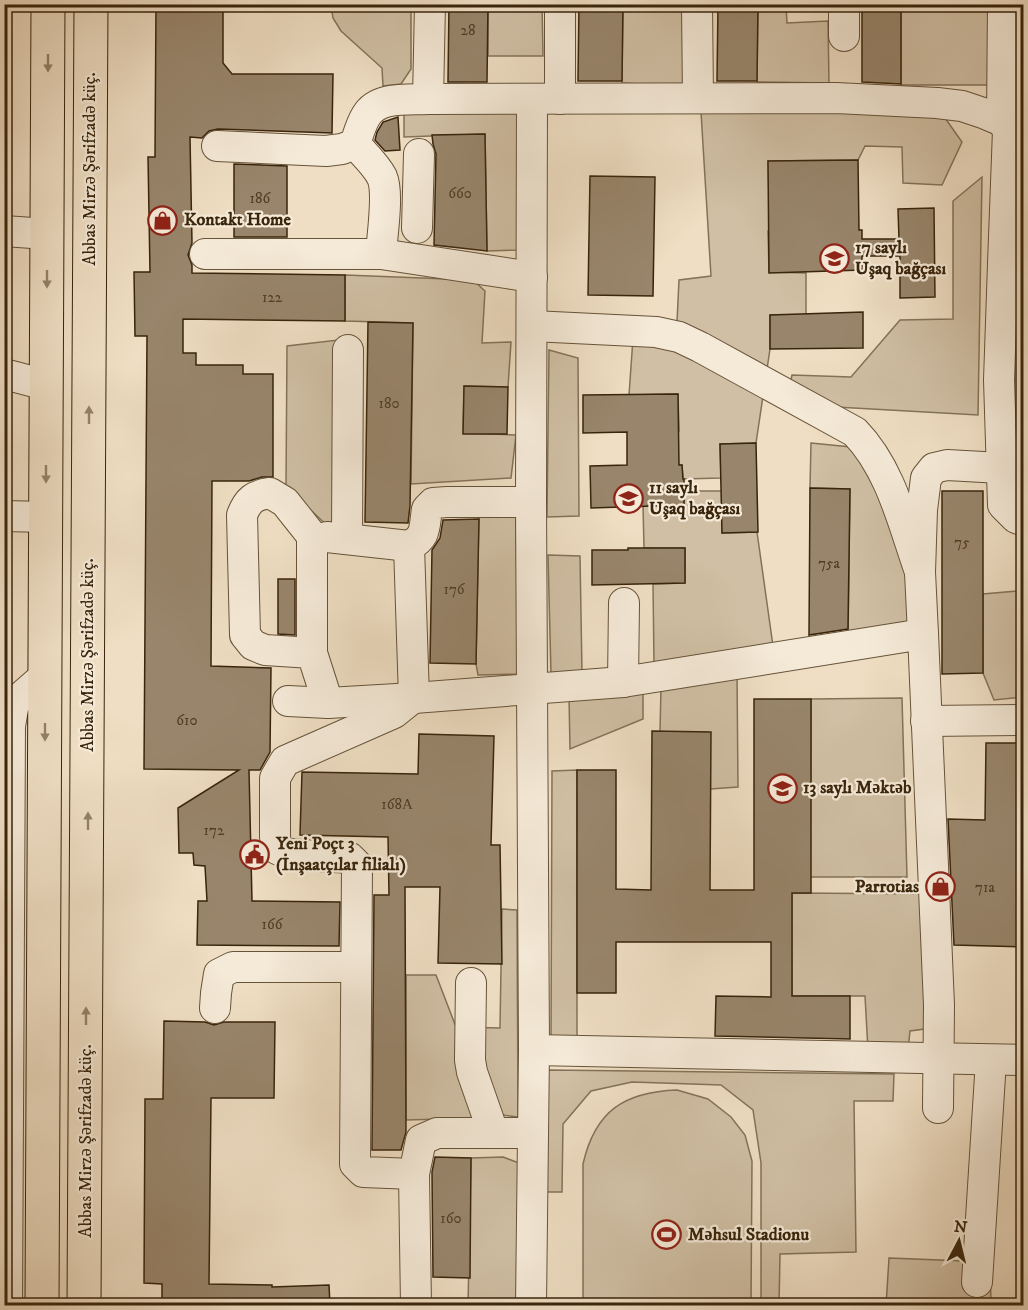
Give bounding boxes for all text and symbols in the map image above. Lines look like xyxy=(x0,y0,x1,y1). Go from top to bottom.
house number: 28 xyxy=(461,21,475,40)
one-way arrow xyxy=(43,53,53,72)
street label: Abbas Mirzə Şərifzadə küç. xyxy=(79,72,101,266)
house number: 660 xyxy=(448,184,472,203)
house number: 186 xyxy=(250,189,272,208)
shop icon: Kontakt Home xyxy=(147,204,179,236)
place label: Kontakt Home xyxy=(184,209,291,231)
place label: 17 saylı Uşaq bağçası xyxy=(855,237,947,280)
school or university icon: 17 saylı Uşaq bağçası xyxy=(818,242,850,274)
one-way arrow xyxy=(42,269,52,288)
house number: 122 xyxy=(262,288,283,307)
house number: 180 xyxy=(378,394,400,413)
one-way arrow xyxy=(84,405,94,424)
one-way arrow xyxy=(41,464,51,483)
place label: 11 saylı Uşaq bağçası xyxy=(649,477,741,520)
school or university icon: 11 saylı Uşaq bağçası xyxy=(612,482,644,514)
house number: 75 xyxy=(954,533,970,552)
house number: 75a xyxy=(818,554,840,573)
street label: Abbas Mirzə Şərifzadə küç. xyxy=(77,558,99,752)
house number: 176 xyxy=(443,580,466,599)
house number: 610 xyxy=(176,711,198,730)
one-way arrow xyxy=(40,722,50,741)
school or university icon: 13 saylı Məktəb xyxy=(766,772,798,804)
place label: 13 saylı Məktəb xyxy=(803,777,912,799)
house number: 168А xyxy=(381,795,413,814)
one-way arrow xyxy=(83,812,93,831)
house number: 172 xyxy=(204,821,225,840)
place label: Yeni Poçt 3 (İnşaatçılar filialı) xyxy=(275,833,406,876)
public building icon: Yeni Poçt 3 (İnşaatçılar filialı) xyxy=(239,838,271,870)
shop icon: Parrotias xyxy=(924,871,956,903)
place label: Parrotias xyxy=(855,876,919,898)
house number: 71a xyxy=(975,878,996,897)
house number: 166 xyxy=(261,915,284,934)
one-way arrow xyxy=(82,1007,91,1026)
street label: Abbas Mirzə Şərifzadə küç. xyxy=(75,1044,97,1238)
house number: 160 xyxy=(440,1209,462,1228)
north arrow xyxy=(929,1211,989,1271)
text: N xyxy=(953,1216,968,1238)
sports icon: Məhsul Stadionu xyxy=(651,1219,683,1251)
place label: Məhsul Stadionu xyxy=(688,1224,809,1246)

